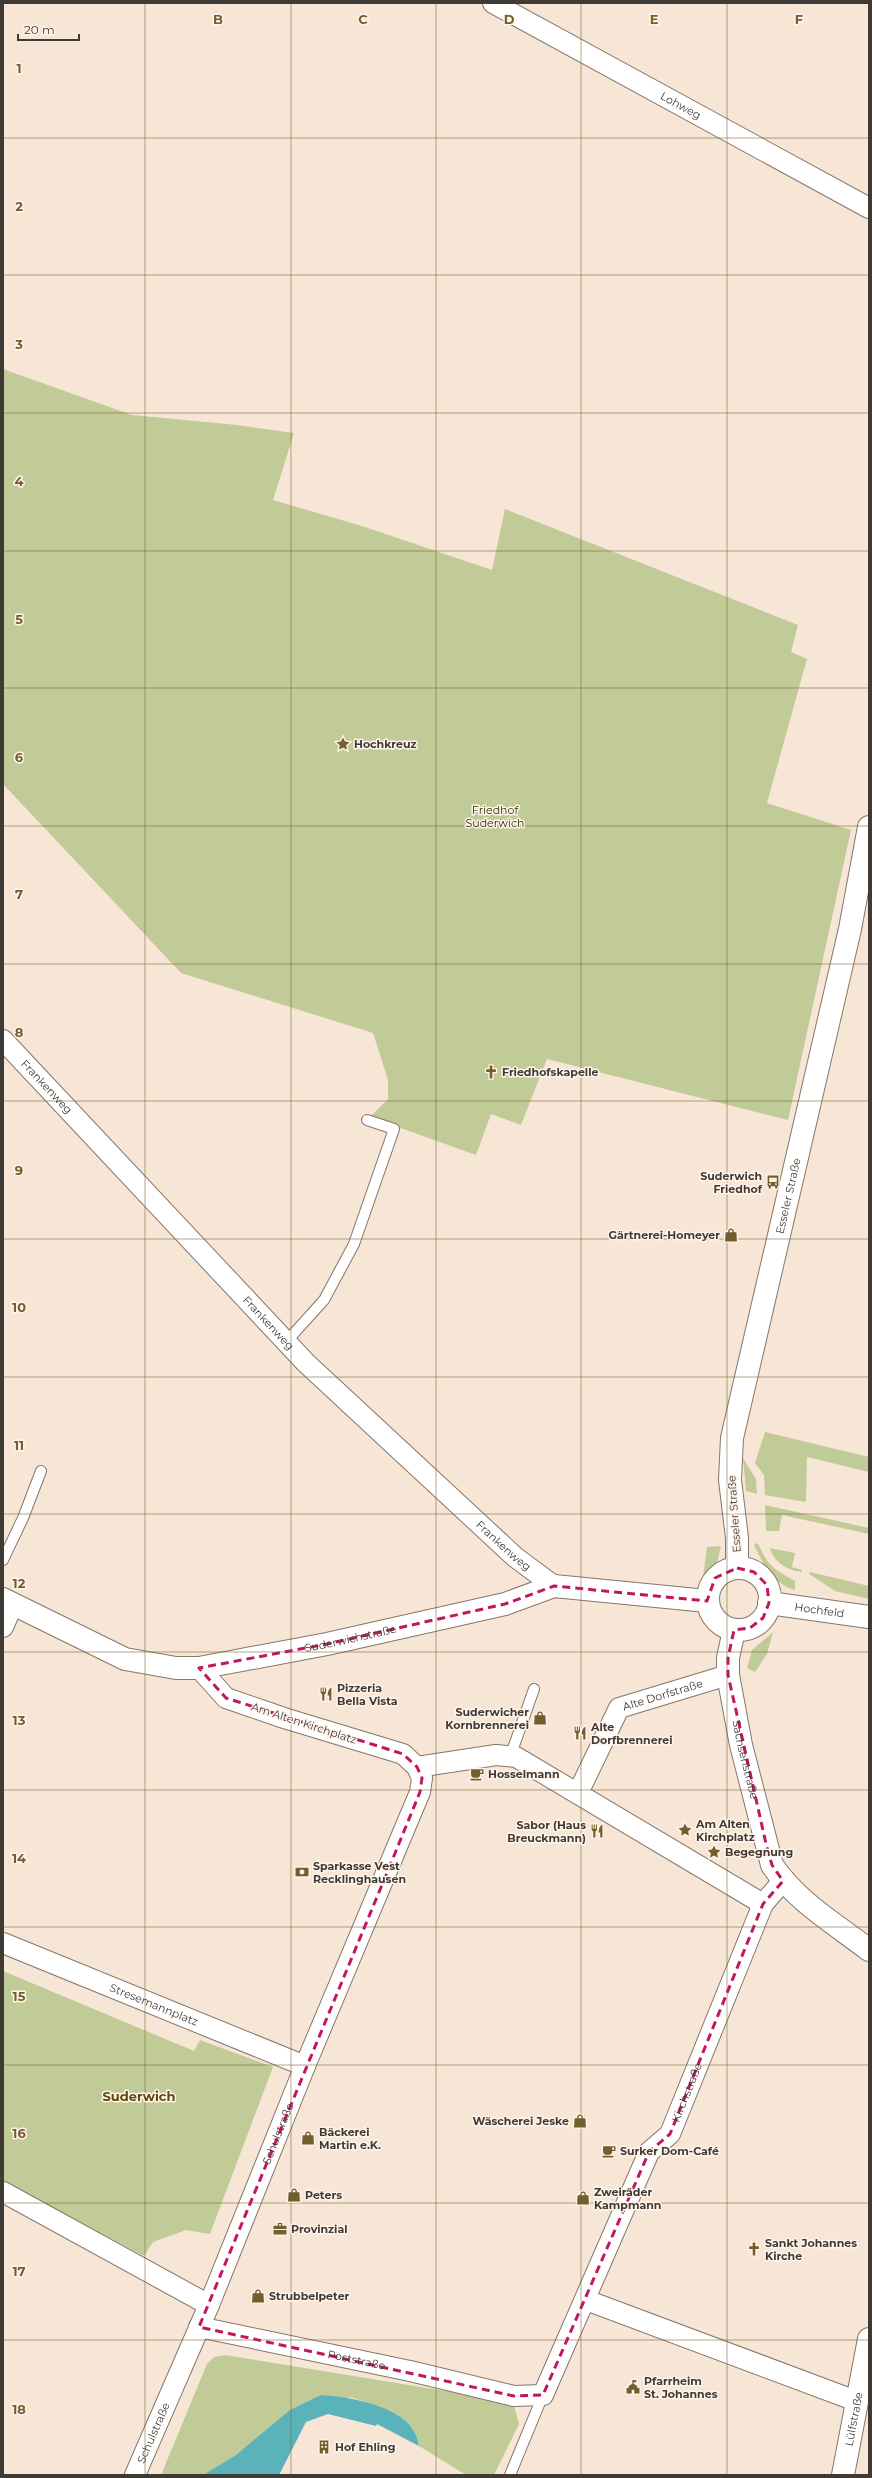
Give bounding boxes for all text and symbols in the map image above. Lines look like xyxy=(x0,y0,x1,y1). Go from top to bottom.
text: B xyxy=(213,11,223,27)
text: C xyxy=(358,11,368,27)
text: D xyxy=(504,11,515,27)
text: E xyxy=(650,11,659,27)
text: F xyxy=(795,11,803,27)
scale bar xyxy=(18,16,79,42)
text: 20 m xyxy=(24,22,55,37)
text: 1 xyxy=(16,60,22,76)
street label: Lohweg xyxy=(658,89,704,122)
text: 2 xyxy=(15,198,23,214)
text: 3 xyxy=(14,336,23,352)
text: 4 xyxy=(15,473,24,489)
text: 5 xyxy=(15,611,23,627)
place icon: Hochkreuz xyxy=(335,736,351,752)
place label: Hochkreuz xyxy=(354,737,416,751)
text: 6 xyxy=(15,749,24,765)
park label: Friedhof Suderwich xyxy=(465,803,525,830)
text: 7 xyxy=(15,886,23,902)
text: 8 xyxy=(15,1024,24,1040)
street label: Frankenweg xyxy=(18,1057,75,1117)
church icon: Friedhofskapelle xyxy=(483,1064,499,1080)
place label: Friedhofskapelle xyxy=(502,1065,598,1079)
street label: Esseler Straße xyxy=(773,1156,804,1235)
text: 9 xyxy=(15,1162,23,1178)
place label: Suderwich Friedhof xyxy=(700,1169,763,1196)
bus stop icon: Suderwich Friedhof xyxy=(765,1174,781,1190)
shop icon: Gärtnerei-Homeyer xyxy=(723,1227,739,1243)
place label: Gärtnerei-Homeyer xyxy=(609,1228,720,1242)
street label: Frankenweg xyxy=(240,1293,297,1353)
text: 10 xyxy=(12,1299,26,1315)
text: 11 xyxy=(14,1437,24,1453)
street label: Esseler Straße xyxy=(724,1475,744,1553)
street label: Frankenweg xyxy=(473,1518,534,1574)
text: 12 xyxy=(13,1575,26,1591)
street label: Hochfeld xyxy=(794,1600,845,1620)
street label: Suderwichstraße xyxy=(303,1622,398,1655)
street label: Alte Dorfstraße xyxy=(621,1676,705,1714)
place label: Pizzeria Bella Vista xyxy=(337,1681,398,1708)
restaurant icon: Pizzeria Bella Vista xyxy=(318,1686,334,1702)
street label: Am Alten Kirchplatz xyxy=(250,1699,359,1747)
place label: Suderwicher Kornbrennerei xyxy=(445,1705,529,1732)
shop icon: Suderwicher Kornbrennerei xyxy=(532,1710,548,1726)
text: 13 xyxy=(13,1712,26,1728)
street label: Sachsenstraße xyxy=(730,1719,762,1801)
place label: Alte Dorfbrennerei xyxy=(590,1720,673,1747)
restaurant icon: Alte Dorfbrennerei xyxy=(572,1725,588,1741)
cafe icon: Hosselmann xyxy=(469,1766,485,1782)
place label: Hosselmann xyxy=(488,1767,560,1781)
place label: Am Alten Kirchplatz xyxy=(695,1817,755,1844)
place label: Sabor (Haus Breuckmann) xyxy=(507,1818,586,1845)
place icon: Am Alten Kirchplatz xyxy=(677,1822,693,1838)
restaurant icon: Sabor (Haus Breuckmann) xyxy=(589,1823,605,1839)
place icon: Begegnung xyxy=(706,1844,722,1860)
place label: Begegnung xyxy=(725,1845,793,1859)
text: 14 xyxy=(12,1850,26,1866)
place label: Sparkasse Vest Recklinghausen xyxy=(313,1859,406,1886)
bank icon: Sparkasse Vest Recklinghausen xyxy=(294,1864,310,1880)
street label: Stresemannplatz xyxy=(108,1980,201,2029)
text: 15 xyxy=(13,1988,26,2004)
street label: Kirchstraße xyxy=(668,2060,705,2124)
district label: Suderwich xyxy=(103,2088,175,2104)
street label: Schulstraße xyxy=(259,2101,297,2166)
shop icon: Wäscherei Jeske xyxy=(572,2113,588,2129)
place label: Wäscherei Jeske xyxy=(473,2114,569,2128)
text: 16 xyxy=(12,2125,26,2141)
place label: Bäckerei Martin e.K. xyxy=(319,2125,381,2152)
shop icon: Bäckerei Martin e.K. xyxy=(300,2130,316,2146)
cafe icon: Surker Dom-Café xyxy=(601,2143,617,2159)
place label: Surker Dom-Café xyxy=(620,2144,719,2158)
place label: Zweiräder Kampmann xyxy=(594,2185,661,2212)
shop icon: Peters xyxy=(286,2187,302,2203)
place label: Peters xyxy=(305,2188,342,2202)
shop icon: Zweiräder Kampmann xyxy=(575,2190,591,2206)
office icon: Provinzial xyxy=(272,2221,288,2237)
place label: Provinzial xyxy=(291,2222,348,2236)
place label: Sankt Johannes Kirche xyxy=(765,2236,857,2263)
church icon: Sankt Johannes Kirche xyxy=(746,2241,762,2257)
text: 17 xyxy=(12,2263,26,2279)
shop icon: Strubbelpeter xyxy=(250,2288,266,2304)
place label: Strubbelpeter xyxy=(269,2289,350,2303)
street label: Poststraße xyxy=(326,2347,387,2373)
place label: Pfarrheim St. Johannes xyxy=(644,2374,718,2401)
public building icon: Pfarrheim St. Johannes xyxy=(625,2379,641,2395)
street label: Lülfstraße xyxy=(842,2390,866,2447)
street label: Schulstraße xyxy=(134,2400,173,2465)
text: 18 xyxy=(12,2401,26,2417)
building icon: Hof Ehling xyxy=(316,2439,332,2455)
place label: Hof Ehling xyxy=(335,2440,395,2454)

